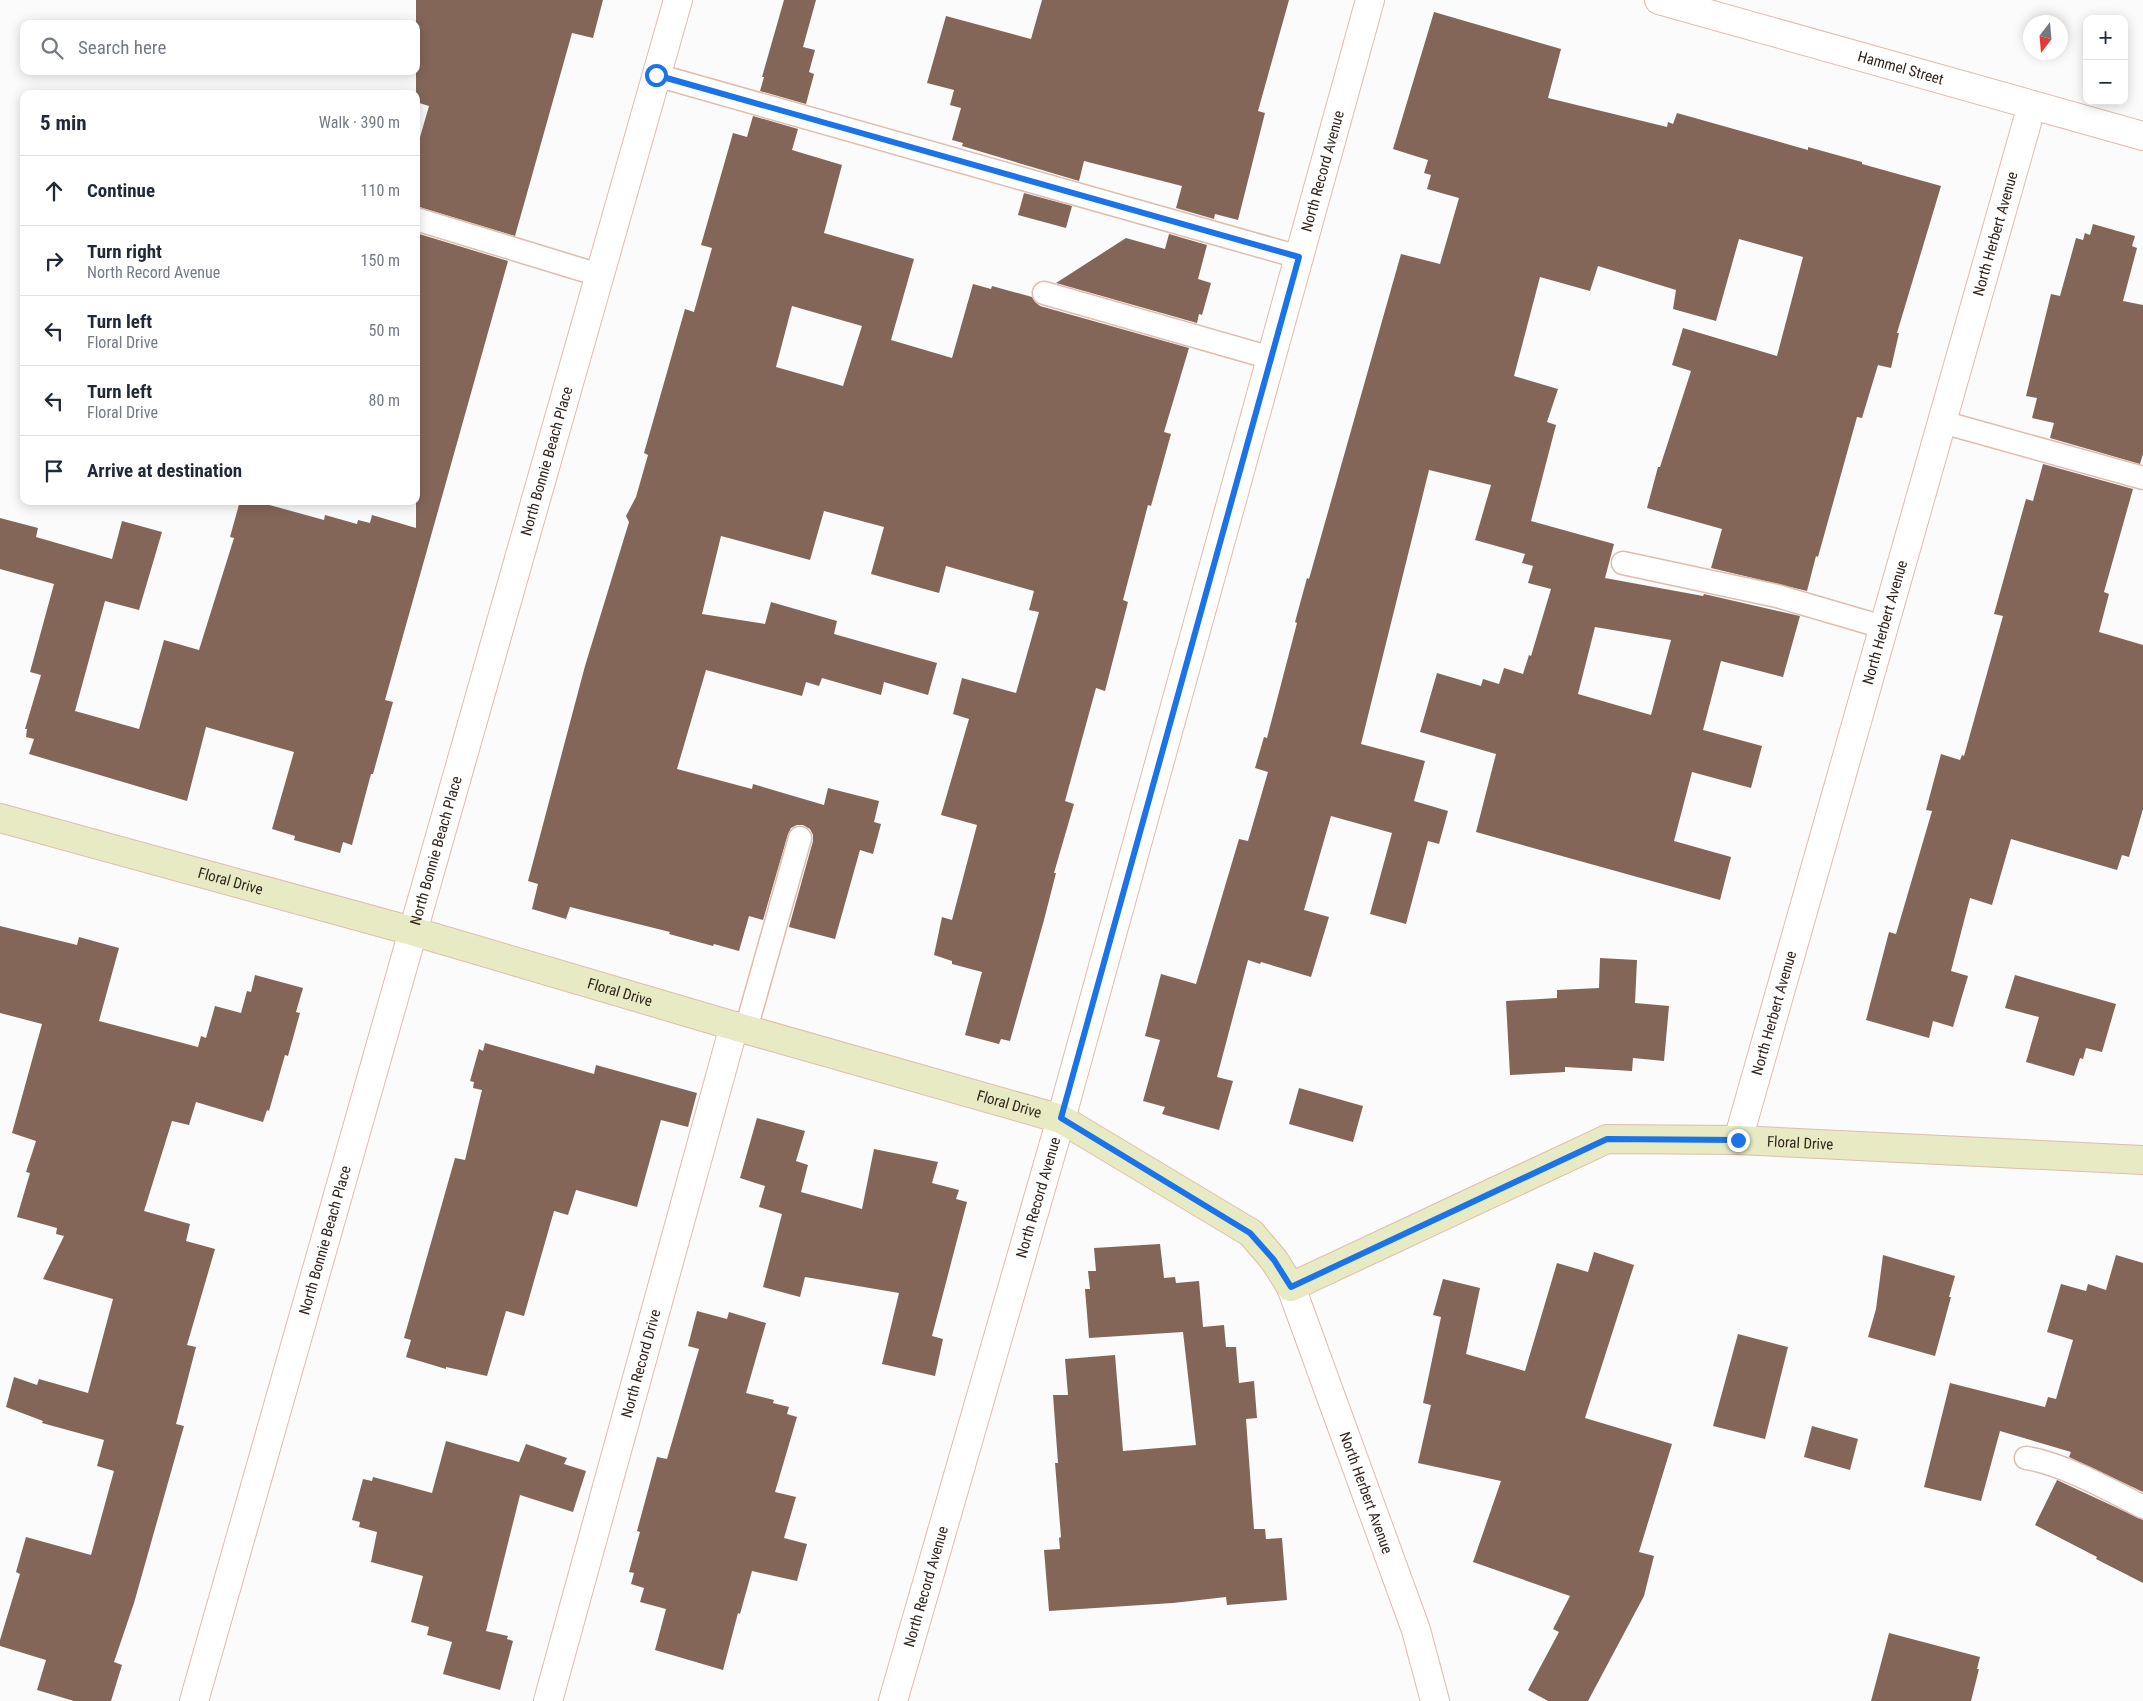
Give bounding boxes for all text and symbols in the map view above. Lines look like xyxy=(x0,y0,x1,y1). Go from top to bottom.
north arrow xyxy=(2023,15,2068,60)
map controls xyxy=(2083,15,2128,105)
button: + xyxy=(2083,15,2128,60)
search box xyxy=(20,20,420,75)
icon: search xyxy=(38,34,66,62)
text: Search here xyxy=(78,36,166,59)
street label: Hammel Street xyxy=(1856,47,1946,88)
button: − xyxy=(2083,60,2128,105)
route start xyxy=(645,64,668,87)
street label: North Record Avenue xyxy=(1297,109,1348,234)
text: 5 min xyxy=(40,111,87,135)
text: Walk · 390 m xyxy=(319,113,400,132)
street label: North Herbert Avenue xyxy=(1969,170,2022,298)
icon: ahead xyxy=(40,177,68,205)
text: Continue xyxy=(87,179,155,202)
text: 110 m xyxy=(361,181,400,200)
text: Turn right xyxy=(87,240,162,263)
icon: right xyxy=(40,247,68,275)
text: 150 m xyxy=(361,251,400,270)
text: North Record Avenue xyxy=(87,263,220,282)
text: Turn left xyxy=(87,310,152,333)
icon: left xyxy=(40,317,68,345)
text: 50 m xyxy=(368,321,400,340)
text: Floral Drive xyxy=(87,333,158,352)
text: Turn left xyxy=(87,380,152,403)
street label: North Bonnie Beach Place xyxy=(517,385,577,538)
icon: left xyxy=(40,387,68,415)
text: 80 m xyxy=(368,391,400,410)
text: Floral Drive xyxy=(87,403,158,422)
icon: arrive xyxy=(40,457,68,485)
text: Arrive at destination xyxy=(87,459,242,482)
street label: North Herbert Avenue xyxy=(1859,558,1911,687)
street label: North Bonnie Beach Place xyxy=(406,774,466,927)
street label: Floral Drive xyxy=(196,864,265,899)
street label: North Herbert Avenue xyxy=(1748,949,1800,1077)
street label: Floral Drive xyxy=(585,974,654,1010)
street label: Floral Drive xyxy=(975,1086,1044,1122)
route end xyxy=(1727,1129,1750,1152)
street label: Floral Drive xyxy=(1766,1132,1834,1154)
street label: North Record Avenue xyxy=(1012,1135,1064,1260)
street label: North Bonnie Beach Place xyxy=(295,1164,355,1317)
street label: North Record Drive xyxy=(617,1307,664,1420)
street label: North Herbert Avenue xyxy=(1336,1429,1396,1556)
street label: North Record Avenue xyxy=(900,1524,952,1649)

